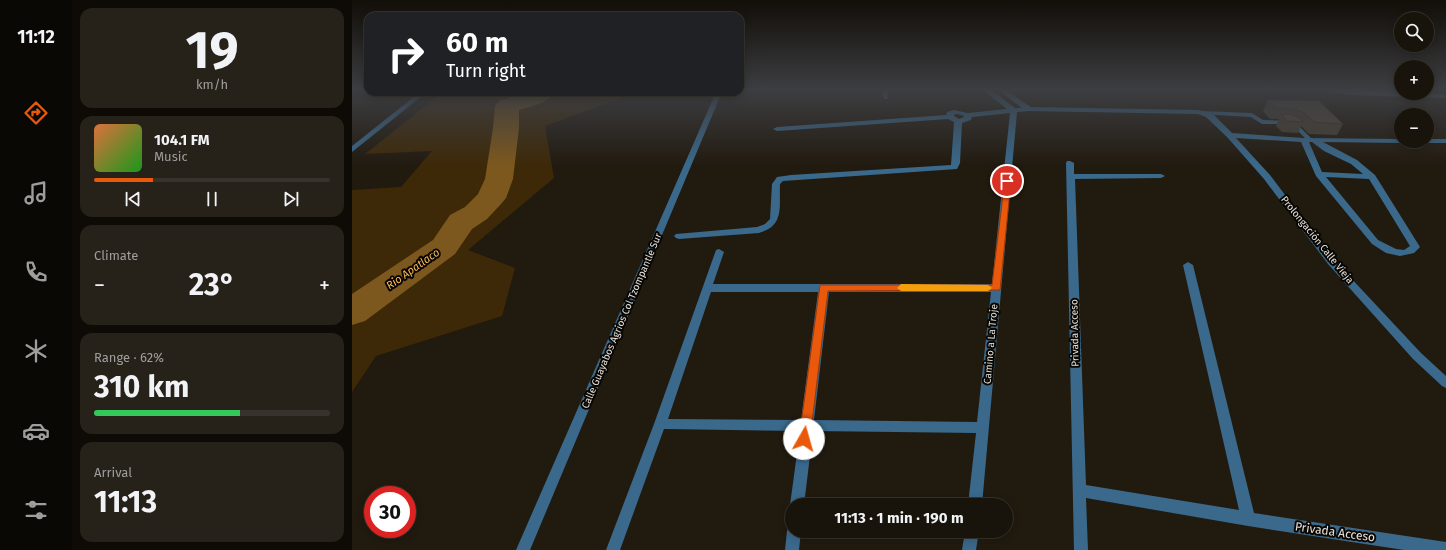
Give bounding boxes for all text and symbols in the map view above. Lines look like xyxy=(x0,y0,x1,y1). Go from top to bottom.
map controls xyxy=(1394,12,1434,148)
button: search xyxy=(1394,12,1434,52)
text: 19 xyxy=(185,19,239,82)
text: 11:12 xyxy=(17,26,55,48)
text: 60 m xyxy=(446,26,508,59)
icon: right xyxy=(380,28,432,80)
text: Turn right xyxy=(446,60,526,82)
button: + xyxy=(1394,60,1434,100)
text: km/h xyxy=(196,77,228,92)
icon: directions xyxy=(22,99,50,127)
button: − xyxy=(1394,108,1434,148)
text: 104.1 FM xyxy=(154,131,210,149)
text: Music xyxy=(154,149,188,164)
pin xyxy=(990,164,1024,198)
icon: arrive xyxy=(996,170,1018,192)
icon: music xyxy=(22,179,50,207)
icon: previous xyxy=(122,188,144,210)
icon: pause xyxy=(201,188,223,210)
icon: next xyxy=(280,188,302,210)
street label: Prolongación Calle Vieja xyxy=(1278,194,1356,286)
street label: Calle Guayabos Agrios Col Tzompantle Sur xyxy=(579,231,665,410)
water label: Rio Apatlaco xyxy=(384,246,442,292)
text: Climate xyxy=(94,248,138,263)
icon: phone xyxy=(22,258,50,286)
text: 23° xyxy=(189,267,235,303)
text: − xyxy=(94,272,105,299)
text: + xyxy=(319,272,330,299)
street label: Privada Acceso xyxy=(1068,299,1082,367)
street label: Camino a La Troje xyxy=(982,303,1000,385)
icon: climate xyxy=(22,337,50,365)
text: Range · 62% xyxy=(94,350,164,365)
text: 310 km xyxy=(94,369,189,405)
icon: car xyxy=(22,417,50,445)
position arrow xyxy=(783,418,825,460)
text: Arrival xyxy=(94,465,132,480)
text: 11:13 xyxy=(94,484,157,520)
speed limit sign: 30 xyxy=(364,486,416,538)
icon: filters xyxy=(22,496,50,524)
text: 11:13 · 1 min · 190 m xyxy=(834,509,964,527)
street label: Privada Acceso xyxy=(1294,519,1376,545)

